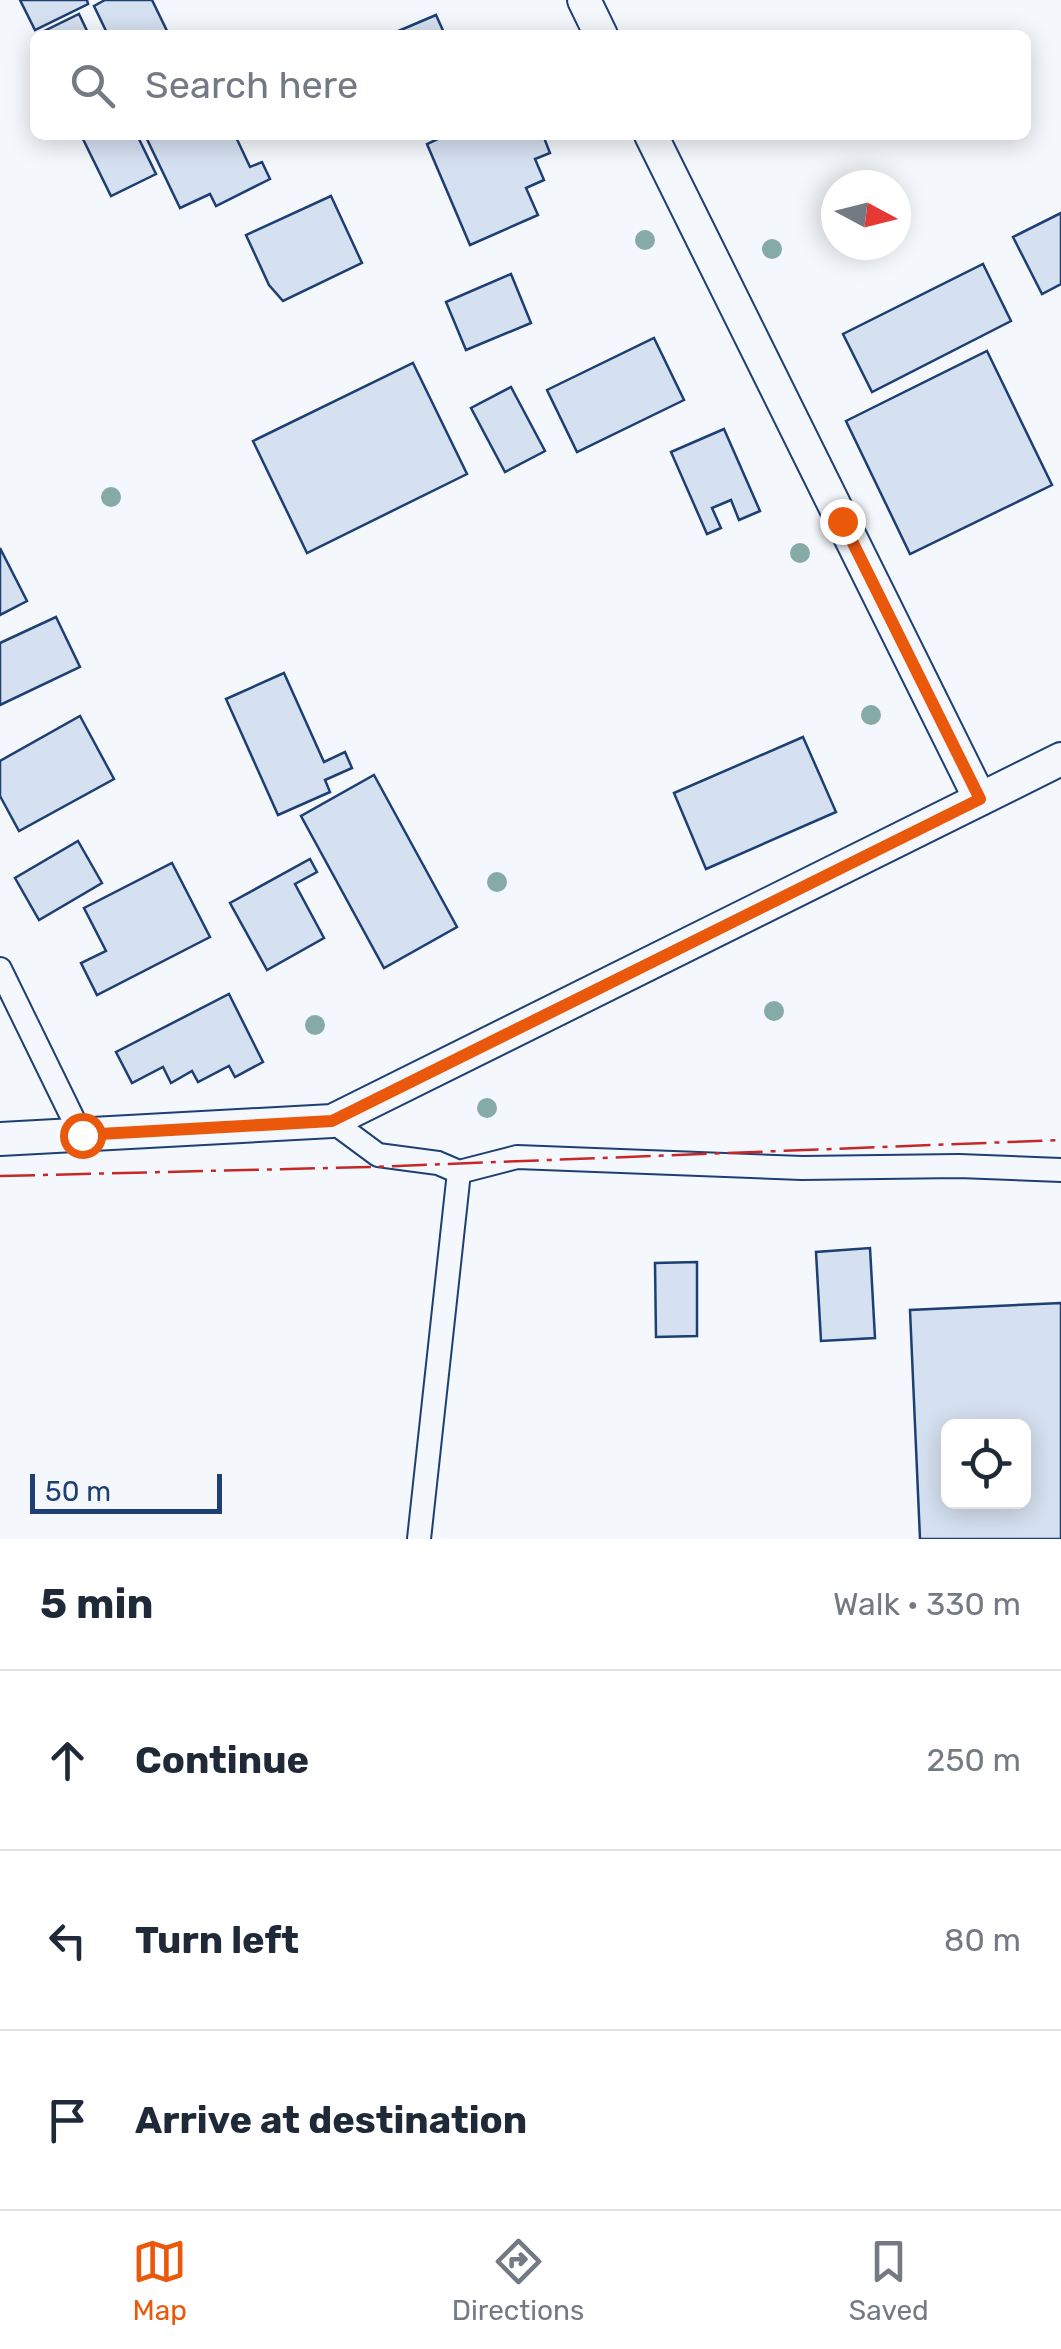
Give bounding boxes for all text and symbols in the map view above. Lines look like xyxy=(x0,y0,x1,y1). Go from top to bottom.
search box xyxy=(30,30,1031,140)
icon: search xyxy=(65,58,120,113)
text: Search here xyxy=(145,62,358,108)
north arrow xyxy=(821,170,911,260)
route end xyxy=(820,499,866,545)
route start xyxy=(60,1113,106,1159)
map controls xyxy=(941,1419,1031,1509)
button: locate xyxy=(941,1419,1031,1509)
scale bar xyxy=(30,1469,222,1514)
text: 50 m xyxy=(45,1475,111,1508)
text: 5 min xyxy=(40,1579,154,1629)
text: Walk · 330 m xyxy=(833,1585,1021,1623)
icon: ahead xyxy=(40,1733,95,1788)
text: Continue xyxy=(135,1737,309,1783)
text: 250 m xyxy=(927,1741,1021,1779)
icon: left xyxy=(40,1913,95,1968)
text: Turn left xyxy=(135,1917,299,1963)
text: 80 m xyxy=(944,1921,1021,1959)
icon: arrive xyxy=(40,2093,95,2148)
text: Arrive at destination xyxy=(135,2097,527,2143)
tab: Map xyxy=(132,2234,187,2327)
tab: Directions xyxy=(452,2234,584,2327)
tab: Saved xyxy=(849,2234,929,2327)

